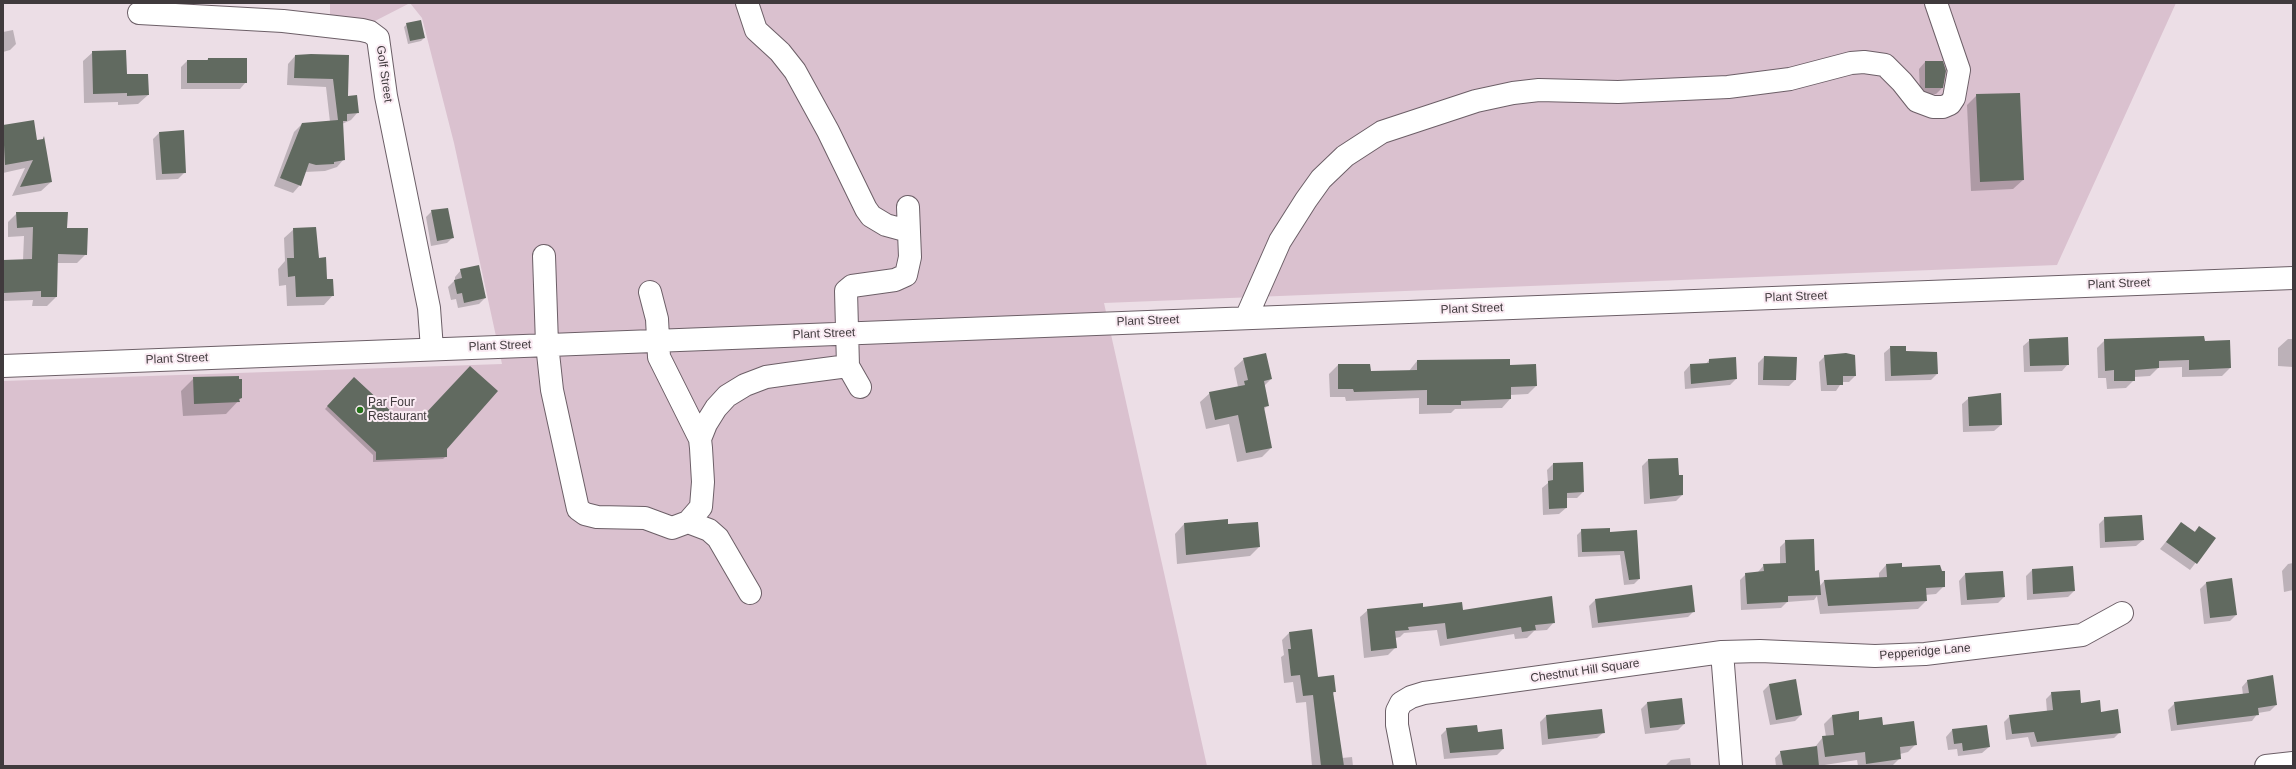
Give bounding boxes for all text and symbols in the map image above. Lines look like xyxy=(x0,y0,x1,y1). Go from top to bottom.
street label: Golf Street xyxy=(373,45,395,103)
street label: Plant Street xyxy=(2087,276,2151,292)
street label: Plant Street xyxy=(1764,289,1828,305)
street label: Plant Street xyxy=(1440,301,1504,317)
street label: Plant Street xyxy=(1116,313,1180,329)
street label: Plant Street xyxy=(792,326,856,342)
street label: Plant Street xyxy=(468,338,532,354)
street label: Plant Street xyxy=(145,351,209,367)
place label: Par Four Restaurant xyxy=(368,396,427,424)
marker: Par Four Restaurant xyxy=(355,405,365,415)
street label: Pepperidge Lane xyxy=(1879,641,1971,663)
street label: Chestnut Hill Square xyxy=(1530,656,1640,686)

